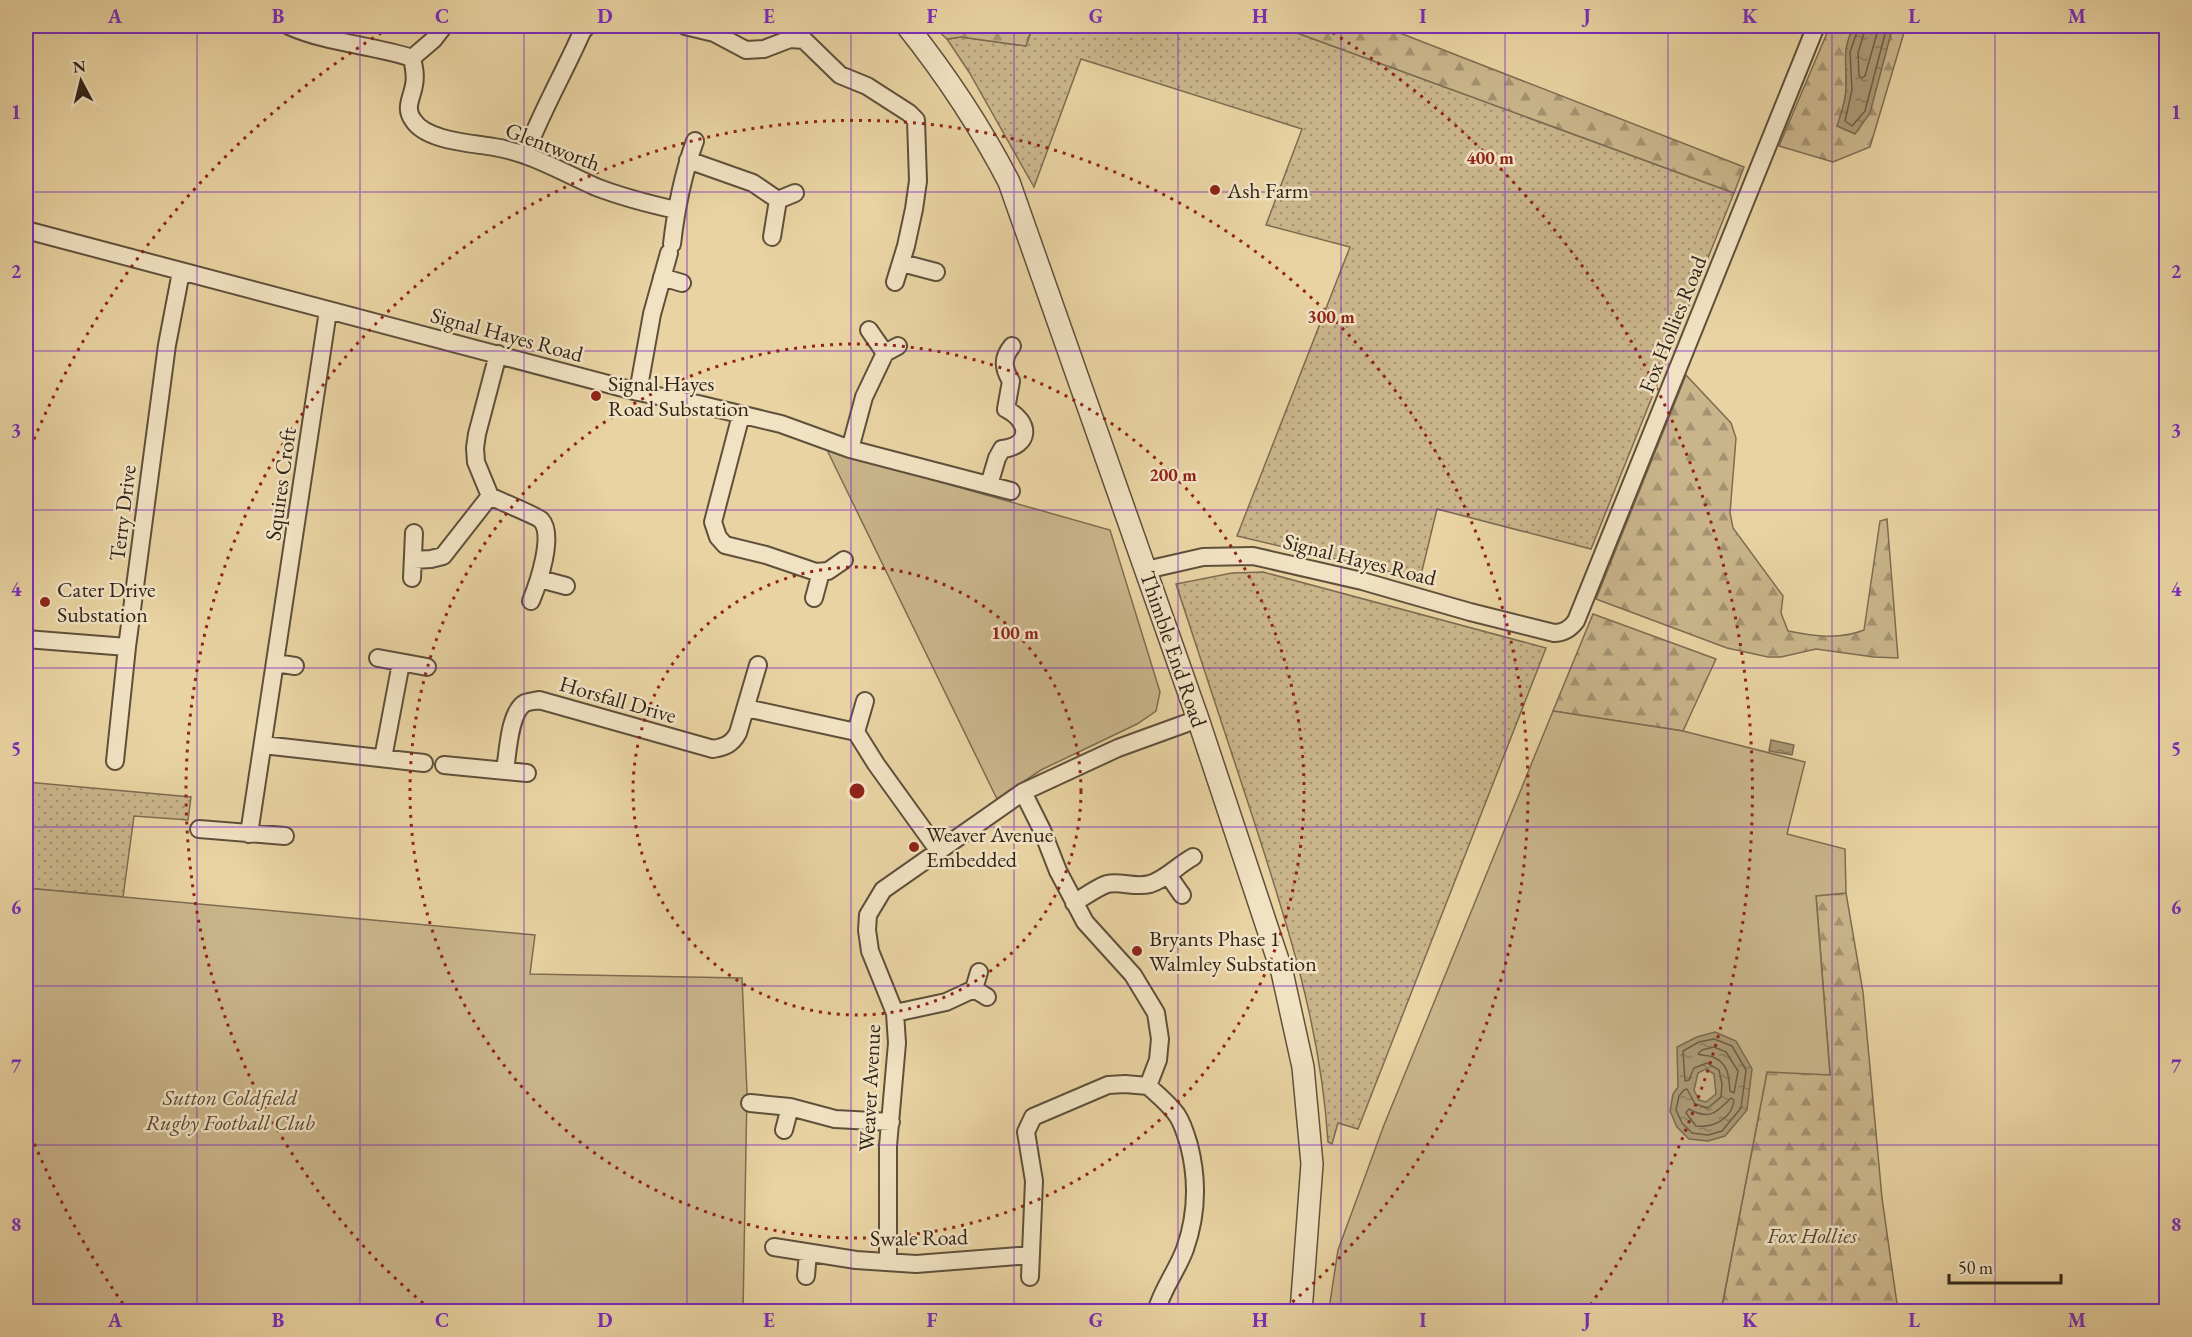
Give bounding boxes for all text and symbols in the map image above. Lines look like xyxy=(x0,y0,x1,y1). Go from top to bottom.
text: A xyxy=(107,3,123,29)
text: B xyxy=(272,3,284,29)
text: C xyxy=(435,3,449,29)
text: D xyxy=(597,3,613,29)
text: E xyxy=(763,3,775,29)
text: F xyxy=(927,3,938,29)
text: G xyxy=(1089,3,1103,29)
text: H xyxy=(1252,3,1268,29)
text: I xyxy=(1419,3,1427,29)
text: J xyxy=(1581,3,1591,29)
text: K xyxy=(1742,3,1758,29)
text: L xyxy=(1908,3,1920,29)
text: M xyxy=(2068,3,2086,29)
north arrow xyxy=(51,51,111,111)
text: N xyxy=(72,55,87,78)
text: 1 xyxy=(11,99,21,125)
text: 1 xyxy=(2171,99,2181,125)
street label: Glentworth xyxy=(501,115,604,178)
text: 400 m xyxy=(1466,146,1514,169)
place label: Ash Farm xyxy=(1226,176,1309,205)
marker: Ash Farm xyxy=(1208,183,1222,197)
street label: Fox Hollies Road xyxy=(1632,251,1713,397)
text: 2 xyxy=(11,258,22,284)
text: 2 xyxy=(2171,258,2182,284)
street label: Signal Hayes Road xyxy=(427,300,587,369)
text: 300 m xyxy=(1307,305,1355,328)
place label: Signal Hayes Road Substation xyxy=(608,369,750,423)
marker: Signal Hayes Road Substation xyxy=(589,389,603,403)
text: 3 xyxy=(11,417,21,443)
text: 3 xyxy=(2171,417,2181,443)
street label: Squires Croft xyxy=(258,426,303,542)
street label: Terry Drive xyxy=(102,463,143,563)
text: 200 m xyxy=(1149,463,1197,486)
street label: Signal Hayes Road xyxy=(1280,526,1440,593)
street label: Thimble End Road xyxy=(1133,567,1214,732)
place label: Cater Drive Substation xyxy=(57,575,156,629)
text: 4 xyxy=(11,576,22,602)
text: 4 xyxy=(2171,576,2182,602)
marker: Cater Drive Substation xyxy=(38,595,52,609)
text: 100 m xyxy=(991,621,1039,644)
street label: Horsfall Drive xyxy=(556,669,680,730)
text: 5 xyxy=(11,735,21,761)
text: 5 xyxy=(2171,735,2181,761)
centre of rings xyxy=(847,781,867,801)
place label: Weaver Avenue Embedded xyxy=(926,820,1054,874)
marker: Weaver Avenue Embedded xyxy=(907,840,921,854)
text: 6 xyxy=(11,894,22,920)
text: 6 xyxy=(2171,894,2182,920)
place label: Bryants Phase 1 Walmley Substation xyxy=(1149,924,1317,978)
marker: Bryants Phase 1 Walmley Substation xyxy=(1130,944,1144,958)
street label: Weaver Avenue xyxy=(852,1023,887,1152)
text: 7 xyxy=(11,1053,22,1079)
text: 7 xyxy=(2171,1053,2182,1079)
park label: Sutton Coldfield Rugby Football Club xyxy=(145,1083,315,1137)
text: 8 xyxy=(11,1211,21,1237)
text: 8 xyxy=(2171,1211,2181,1237)
park label: Fox Hollies xyxy=(1766,1221,1858,1250)
street label: Swale Road xyxy=(870,1222,969,1253)
scale bar xyxy=(1949,1247,2062,1285)
text: 50 m xyxy=(1958,1256,1993,1279)
text: A xyxy=(107,1307,123,1333)
text: B xyxy=(272,1307,284,1333)
text: C xyxy=(435,1307,449,1333)
text: D xyxy=(597,1307,613,1333)
text: E xyxy=(763,1307,775,1333)
text: F xyxy=(927,1307,938,1333)
text: G xyxy=(1089,1307,1103,1333)
text: H xyxy=(1252,1307,1268,1333)
text: I xyxy=(1419,1307,1427,1333)
text: J xyxy=(1581,1307,1591,1333)
text: K xyxy=(1742,1307,1758,1333)
text: L xyxy=(1908,1307,1920,1333)
text: M xyxy=(2068,1307,2086,1333)

